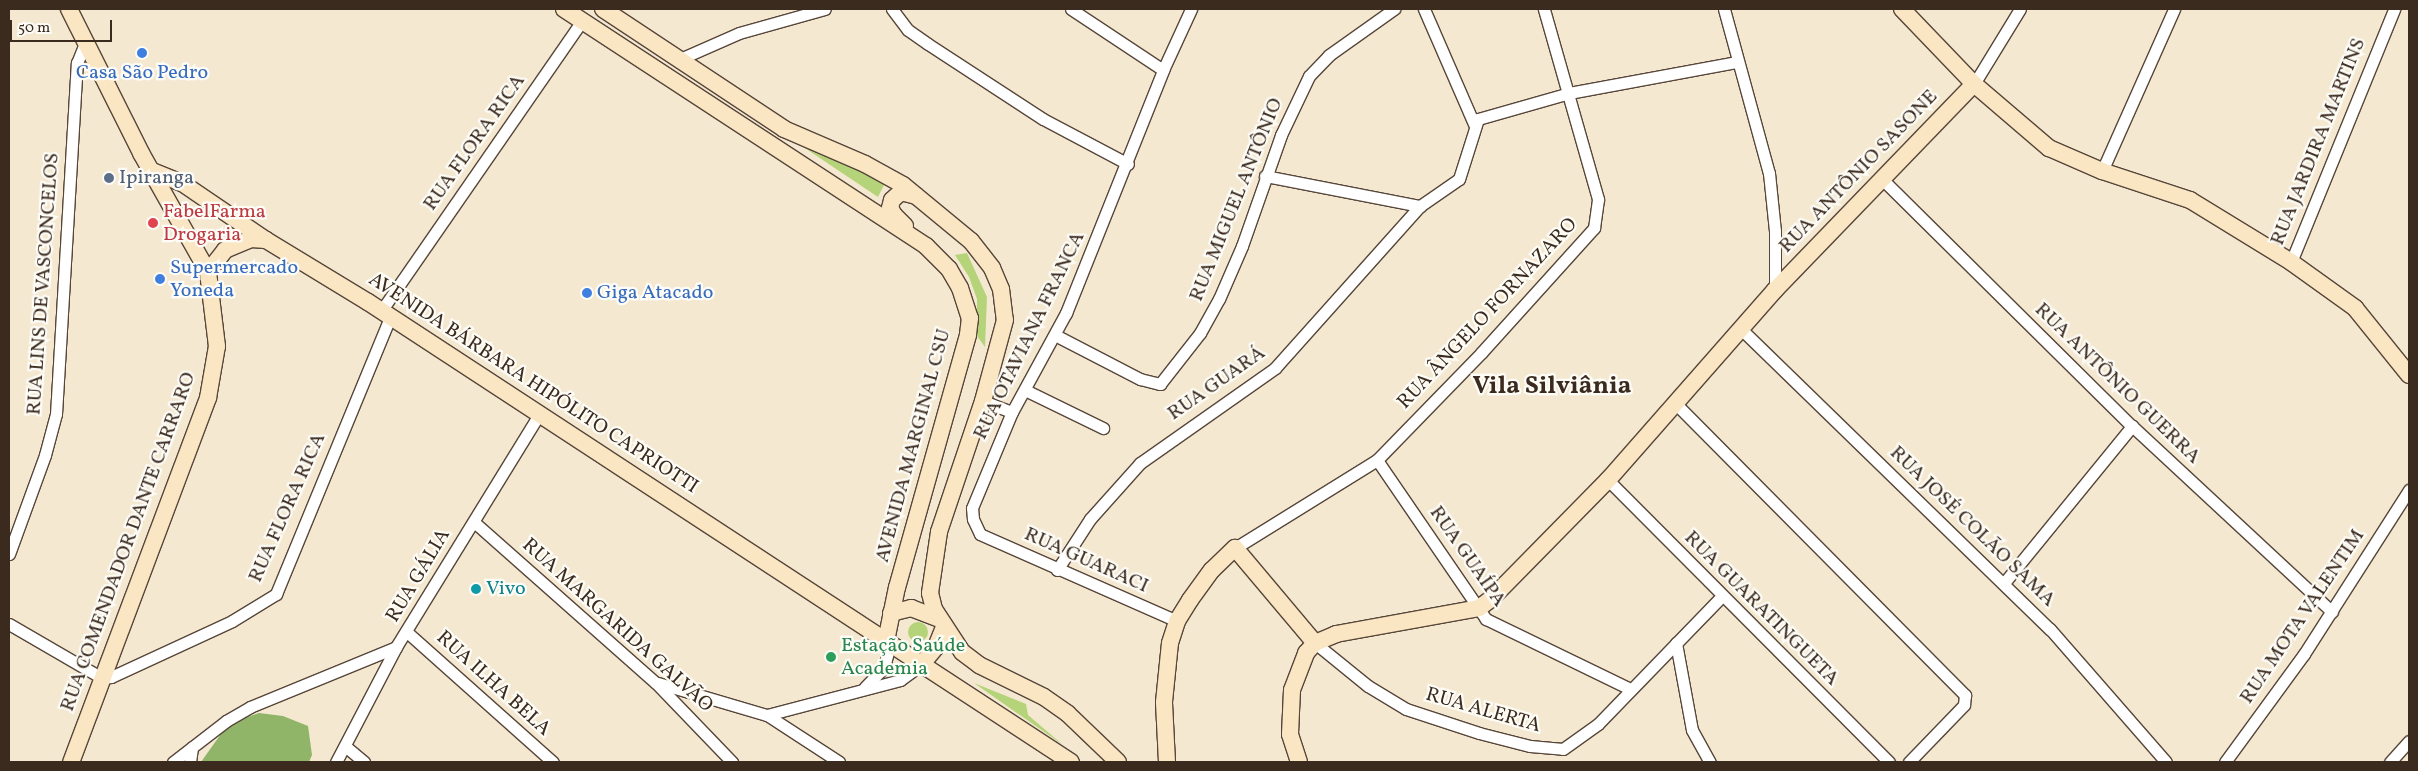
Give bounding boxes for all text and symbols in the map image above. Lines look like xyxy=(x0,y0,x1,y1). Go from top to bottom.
scale bar xyxy=(12,10,115,42)
text: 50 m xyxy=(18,18,50,39)
street label: RUA JARDIRA MARTINS xyxy=(2266,35,2372,249)
marker: Casa São Pedro xyxy=(136,47,148,59)
place label: Casa São Pedro xyxy=(76,61,208,85)
street label: RUA FLORA RICA xyxy=(419,70,531,216)
street label: RUA ANTÔNIO SASONE xyxy=(1775,85,1943,259)
street label: RUA MIGUEL ANTÔNIO xyxy=(1185,95,1289,305)
street label: RUA LINS DE VASCONCELOS xyxy=(23,152,65,416)
place label: Ipiranga xyxy=(119,166,194,190)
marker: Ipiranga xyxy=(103,172,115,184)
place label: FabelFarma Drogaria xyxy=(163,200,266,247)
street label: RUA ÂNGELO FORNAZARO xyxy=(1393,213,1583,415)
marker: FabelFarma Drogaria xyxy=(147,217,159,229)
street label: RUA OTAVIANA FRANCA xyxy=(969,228,1091,444)
place label: Supermercado Yoneda xyxy=(170,256,298,303)
street label: AVENIDA BÁRBARA HIPÓLITO CAPRIOTTI xyxy=(364,268,702,500)
marker: Supermercado Yoneda xyxy=(154,273,166,285)
place label: Giga Atacado xyxy=(597,281,713,305)
marker: Giga Atacado xyxy=(581,287,593,299)
street label: RUA ANTÔNIO GUERRA xyxy=(2029,298,2205,470)
street label: AVENIDA MARGINAL CSU xyxy=(871,327,957,565)
street label: RUA GUARÁ xyxy=(1164,342,1270,426)
street label: RUA COMENDADOR DANTE CARRARO xyxy=(56,369,202,715)
district label: Vila Silviânia xyxy=(1473,372,1631,402)
street label: RUA FLORA RICA xyxy=(244,430,332,586)
street label: RUA JOSÉ COLÃO SAMA xyxy=(1884,441,2060,613)
street label: RUA GUAÍPA xyxy=(1423,502,1511,612)
street label: RUA GUARACI xyxy=(1020,523,1152,599)
street label: RUA GÁLIA xyxy=(382,525,456,627)
street label: RUA MOTA VALENTIM xyxy=(2235,525,2371,709)
street label: RUA GUARATINGUETA xyxy=(1678,526,1844,692)
street label: RUA MARGARIDA GALVÃO xyxy=(517,534,717,718)
place label: Vivo xyxy=(486,577,526,601)
marker: Vivo xyxy=(470,583,482,595)
street label: RUA ILHA BELA xyxy=(431,626,555,742)
place label: Estação Saúde Academia xyxy=(841,634,965,681)
marker: Estação Saúde Academia xyxy=(825,651,837,663)
street label: RUA ALERTA xyxy=(1423,683,1543,739)

